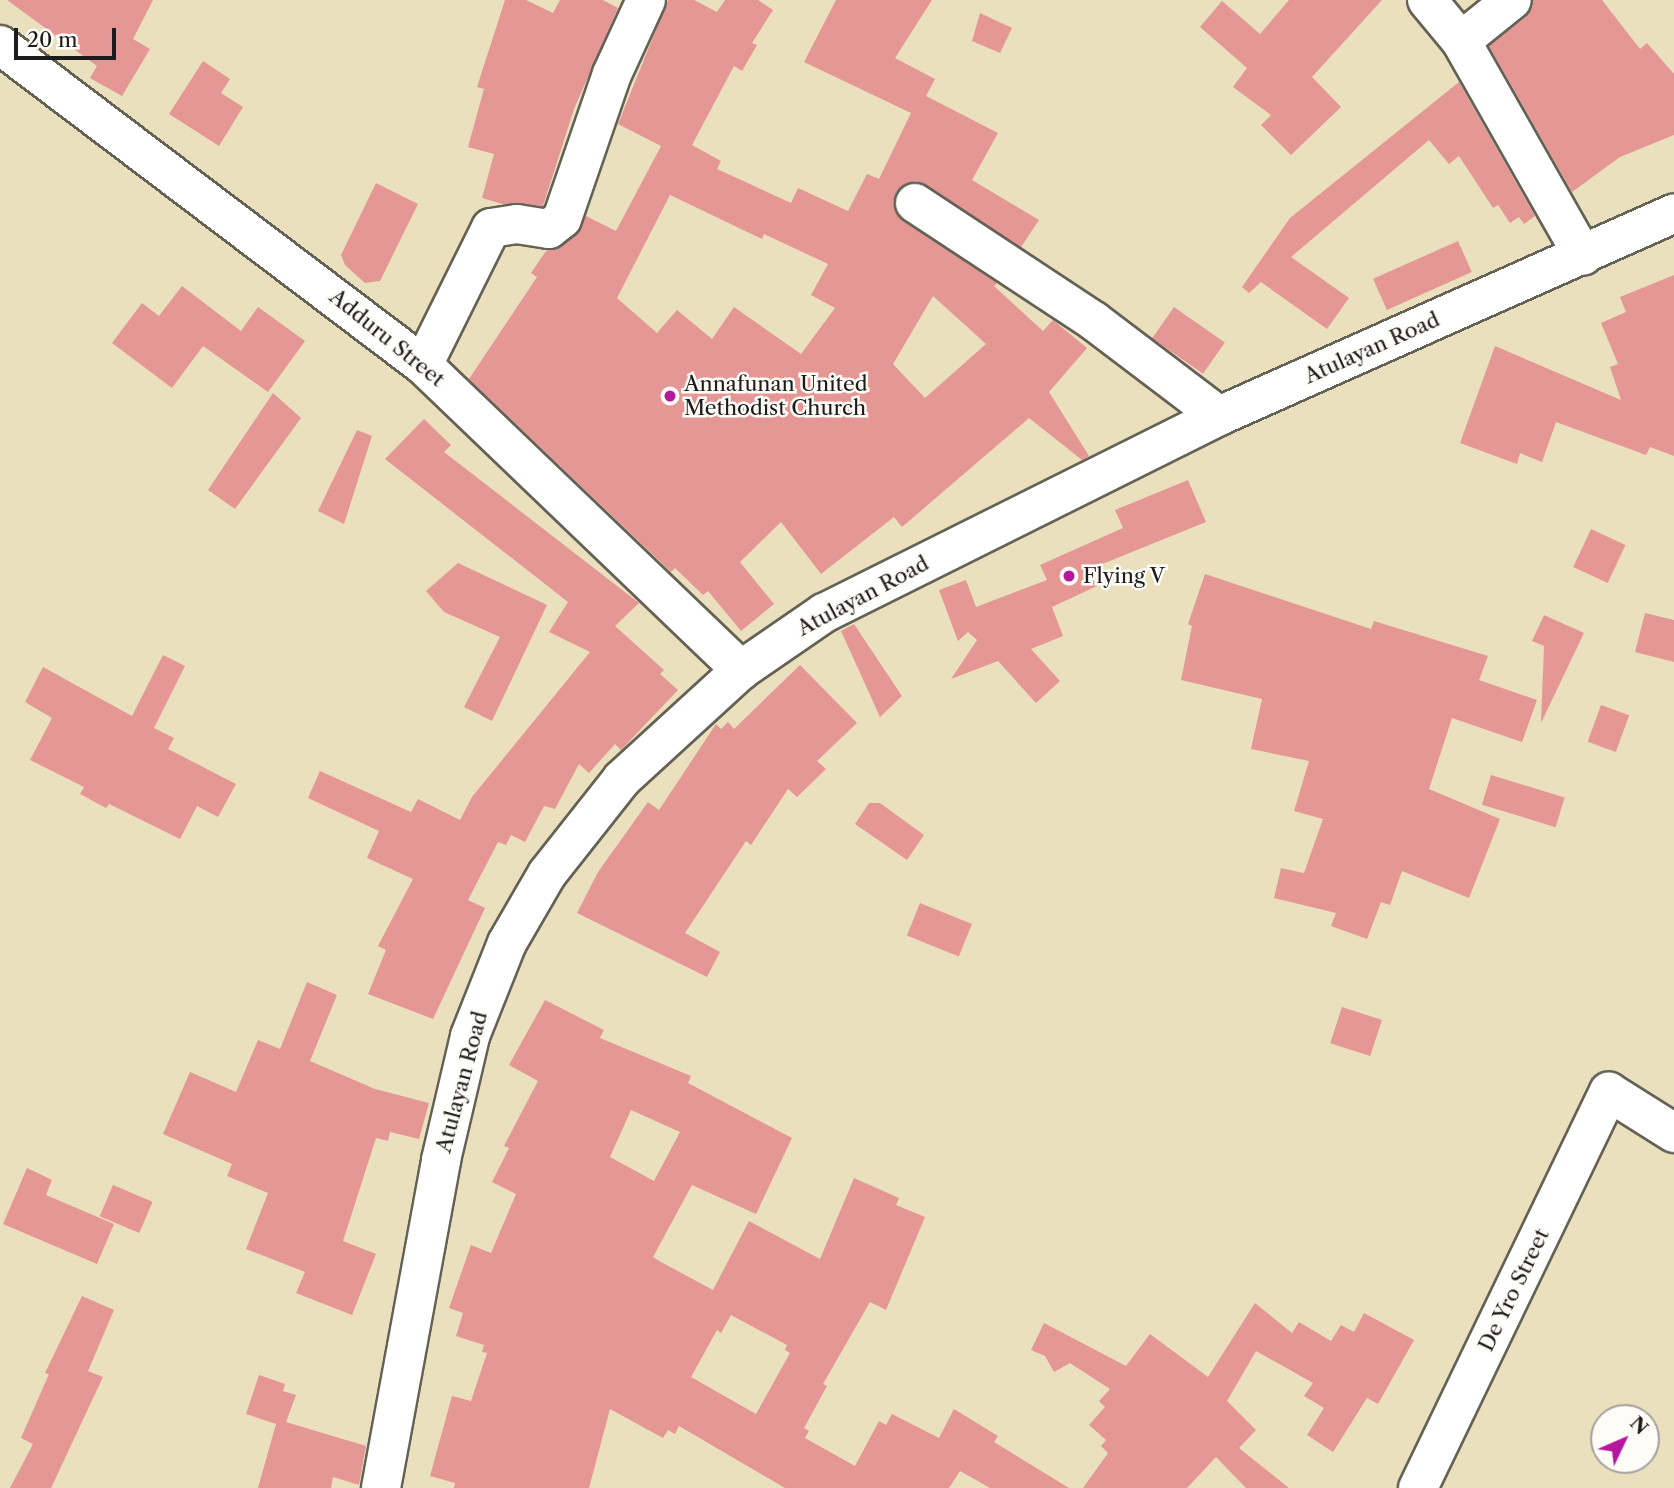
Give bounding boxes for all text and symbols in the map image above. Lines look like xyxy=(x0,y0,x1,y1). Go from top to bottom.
scale bar xyxy=(18,14,119,58)
text: 20 m xyxy=(27,27,78,52)
street label: Adduru Street xyxy=(324,284,450,392)
street label: Atulayan Road xyxy=(1300,307,1444,389)
place label: Annafunan United Methodist Church xyxy=(684,371,868,421)
marker: Annafunan United Methodist Church xyxy=(662,388,678,404)
street label: Atulayan Road xyxy=(793,551,933,641)
place label: Flying V xyxy=(1083,563,1166,589)
marker: Flying V xyxy=(1061,568,1077,584)
street label: Atulayan Road xyxy=(431,1009,493,1155)
street label: De Yro Street xyxy=(1473,1224,1555,1356)
north arrow xyxy=(1590,1404,1660,1474)
text: N xyxy=(1625,1412,1653,1439)

